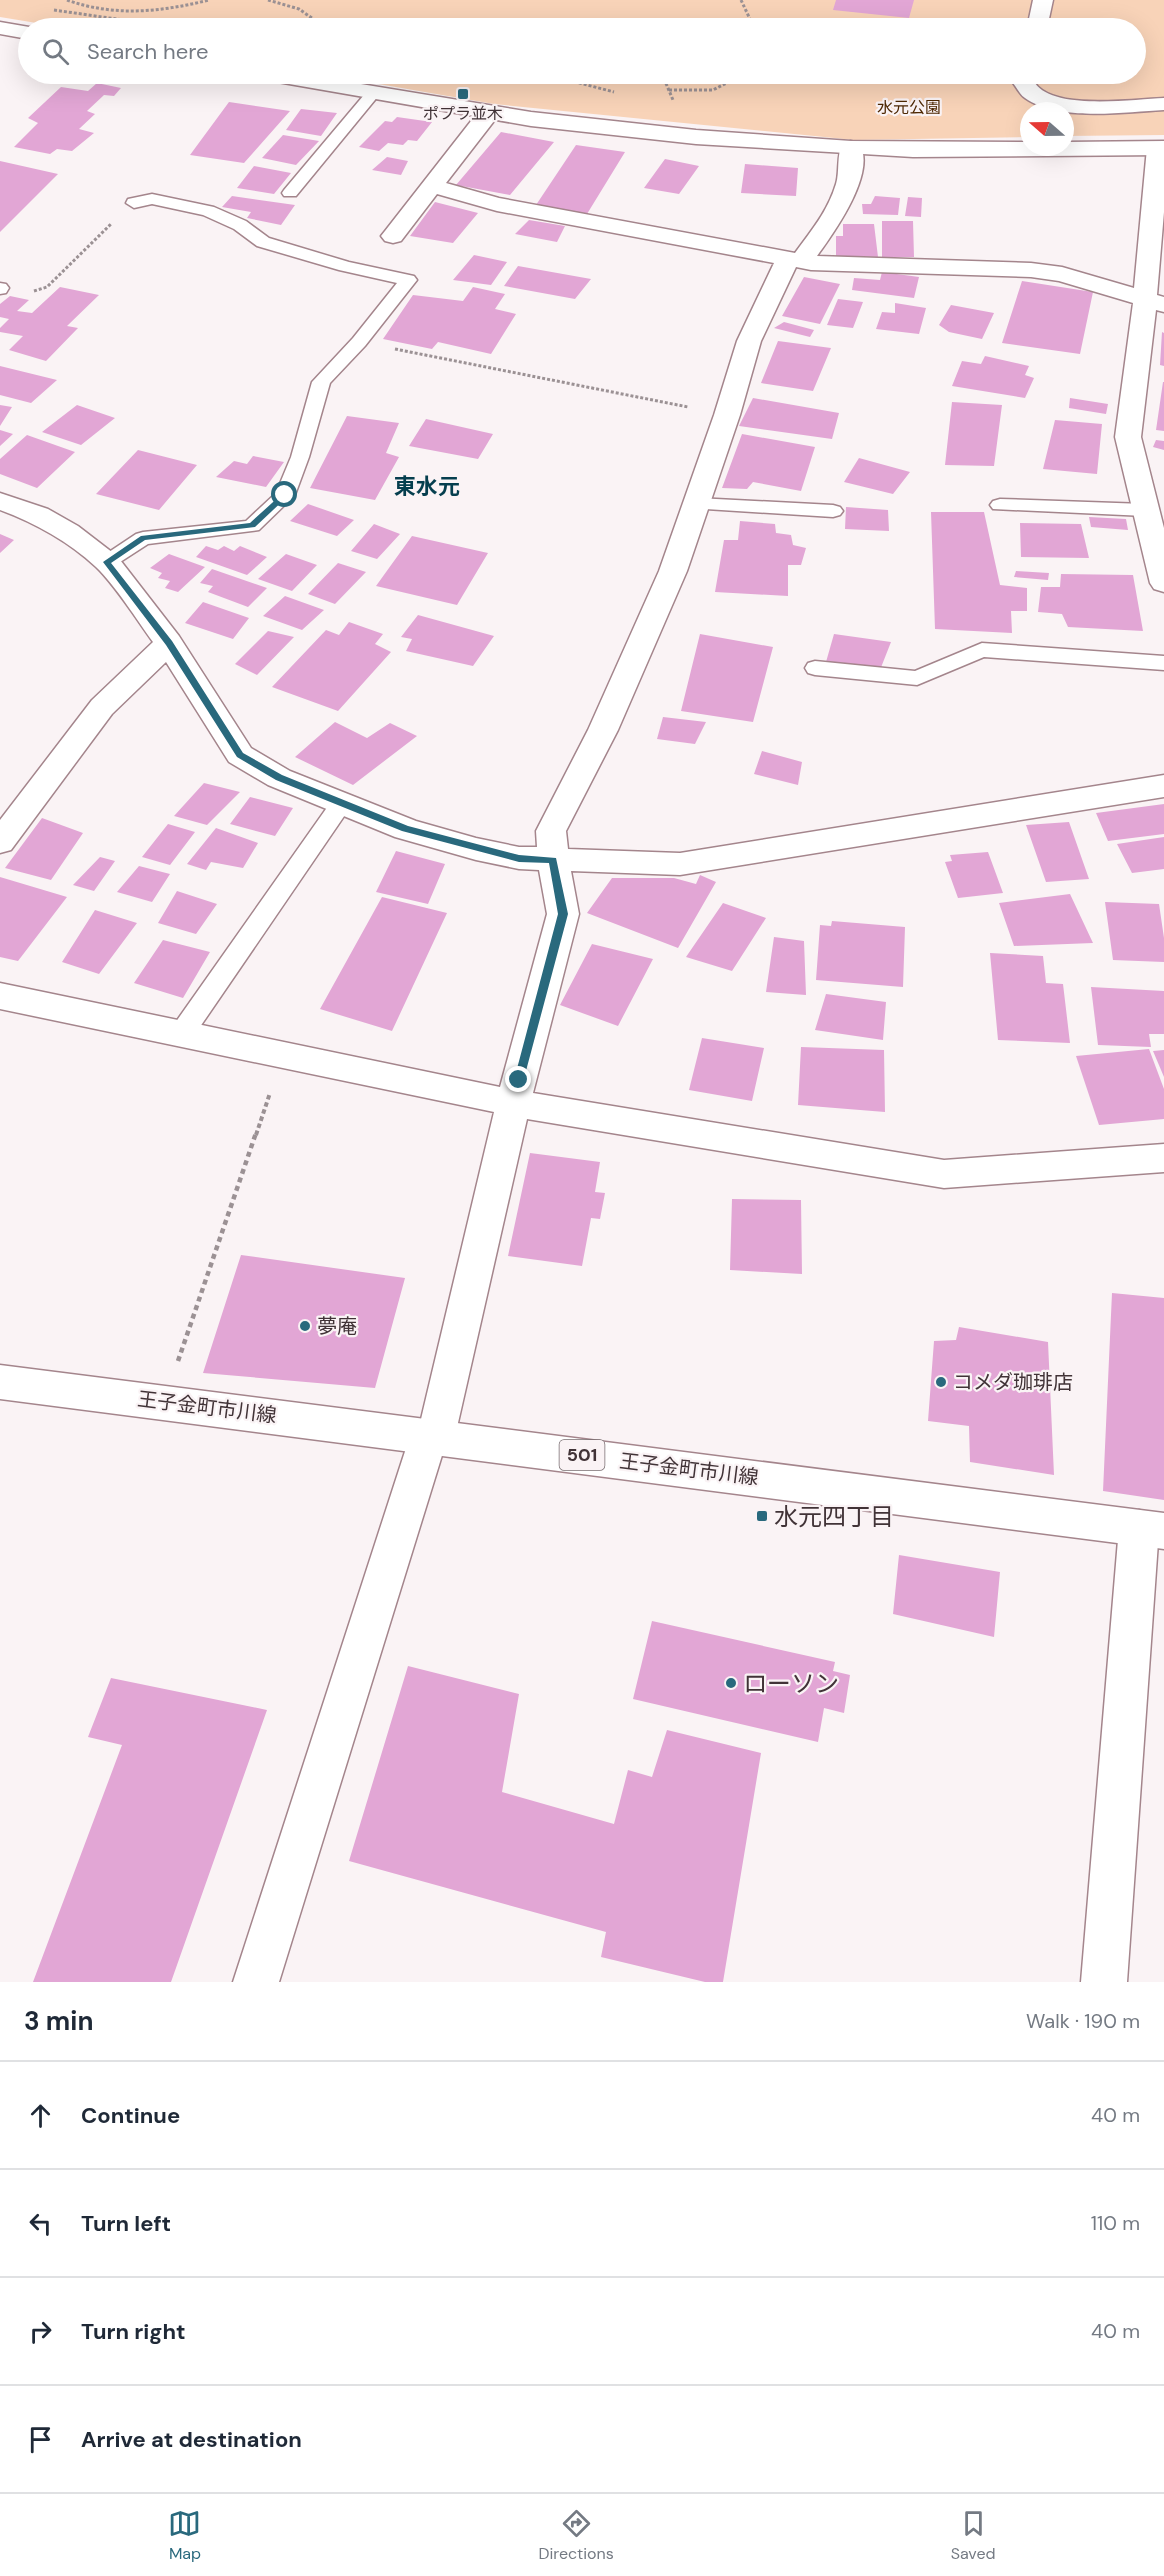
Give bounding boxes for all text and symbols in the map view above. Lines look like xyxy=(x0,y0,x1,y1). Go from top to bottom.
search box xyxy=(18,18,1146,84)
icon: search xyxy=(39,35,72,68)
text: Search here xyxy=(87,37,208,66)
marker: ポプラ並木 xyxy=(456,87,470,101)
park label: 水元公園 xyxy=(877,97,941,118)
north arrow xyxy=(1020,102,1074,156)
place label: ポプラ並木 xyxy=(423,103,503,124)
district label: 東水元 xyxy=(394,472,460,501)
route start xyxy=(271,481,297,507)
route end xyxy=(505,1066,531,1092)
place label: 夢庵 xyxy=(317,1313,357,1339)
marker: 夢庵 xyxy=(298,1319,312,1333)
place label: コメダ珈琲店 xyxy=(953,1369,1073,1395)
marker: コメダ珈琲店 xyxy=(934,1375,948,1389)
street label: 王子金町市川線 xyxy=(136,1386,278,1428)
road number: 501 xyxy=(560,1440,604,1470)
street label: 王子金町市川線 xyxy=(618,1448,760,1490)
place label: 水元四丁目 xyxy=(774,1501,894,1532)
marker: 水元四丁目 xyxy=(755,1509,769,1523)
place label: ローソン xyxy=(743,1668,839,1699)
marker: ローソン xyxy=(724,1676,738,1690)
text: 3 min xyxy=(24,2004,93,2038)
text: Walk · 190 m xyxy=(1026,2008,1140,2034)
icon: ahead xyxy=(24,2099,57,2132)
text: Continue xyxy=(81,2101,180,2130)
text: 40 m xyxy=(1091,2102,1140,2128)
icon: left xyxy=(24,2207,57,2240)
text: Turn left xyxy=(81,2209,171,2238)
text: 110 m xyxy=(1091,2210,1140,2236)
icon: right xyxy=(24,2315,57,2348)
text: Turn right xyxy=(81,2317,186,2346)
text: 40 m xyxy=(1091,2318,1140,2344)
icon: arrive xyxy=(24,2423,57,2456)
text: Arrive at destination xyxy=(81,2425,302,2454)
tab: Map xyxy=(168,2507,201,2564)
tab: Directions xyxy=(538,2507,614,2564)
tab: Saved xyxy=(951,2507,996,2564)

